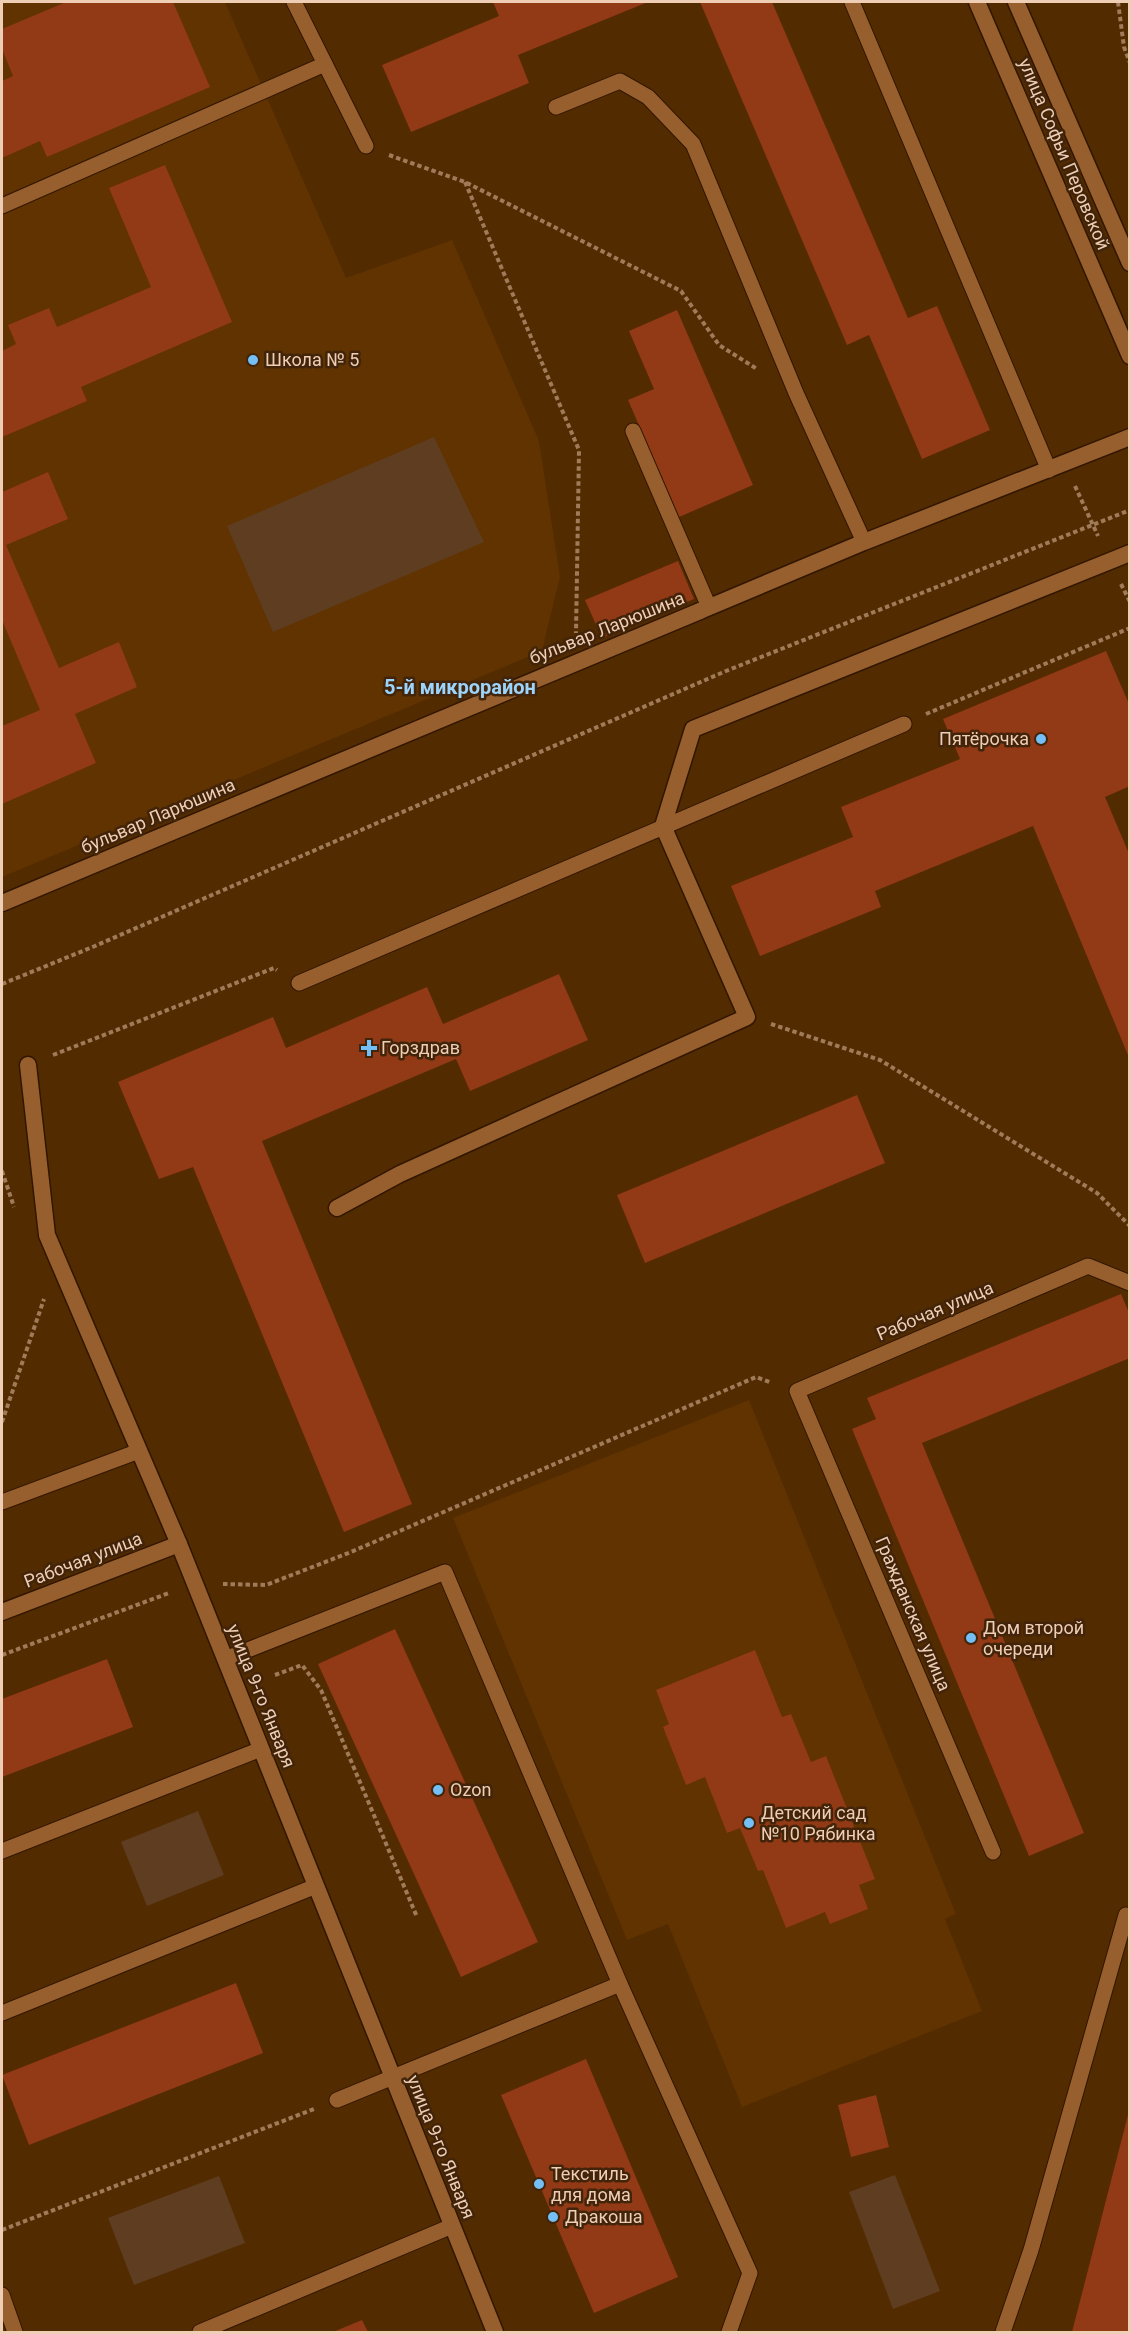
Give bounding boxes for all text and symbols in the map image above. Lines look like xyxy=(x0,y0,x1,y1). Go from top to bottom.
street label: улица Софьи Перовской xyxy=(1015,55,1114,253)
place label: Школа № 5 xyxy=(265,349,359,370)
marker: Школа № 5 xyxy=(246,353,260,367)
street label: бульвар Ларюшина xyxy=(526,587,687,668)
district label: 5-й микрорайон xyxy=(384,675,536,699)
place label: Пятёрочка xyxy=(939,728,1029,749)
marker: Пятёрочка xyxy=(1034,732,1048,746)
street label: бульвар Ларюшина xyxy=(78,774,238,858)
place label: Горздрав xyxy=(381,1037,460,1058)
marker: Горздрав xyxy=(362,1041,376,1055)
street label: Рабочая улица xyxy=(873,1277,996,1345)
street label: Рабочая улица xyxy=(21,1527,145,1592)
street label: Гражданская улица xyxy=(871,1533,955,1694)
place label: Дом второй очереди xyxy=(983,1617,1084,1659)
street label: улица 9-го Января xyxy=(223,1621,300,1771)
marker: Дом второй очереди xyxy=(964,1631,978,1645)
place label: Ozon xyxy=(450,1779,491,1800)
marker: Ozon xyxy=(431,1783,445,1797)
place label: Детский сад №10 Рябинка xyxy=(761,1802,876,1844)
marker: Детский сад №10 Рябинка xyxy=(742,1816,756,1830)
street label: улица 9-го Января xyxy=(403,2072,480,2222)
place label: Текстиль для дома xyxy=(551,2163,631,2205)
marker: Текстиль для дома xyxy=(532,2177,546,2191)
place label: Дракоша xyxy=(565,2206,643,2227)
marker: Дракоша xyxy=(546,2210,560,2224)

